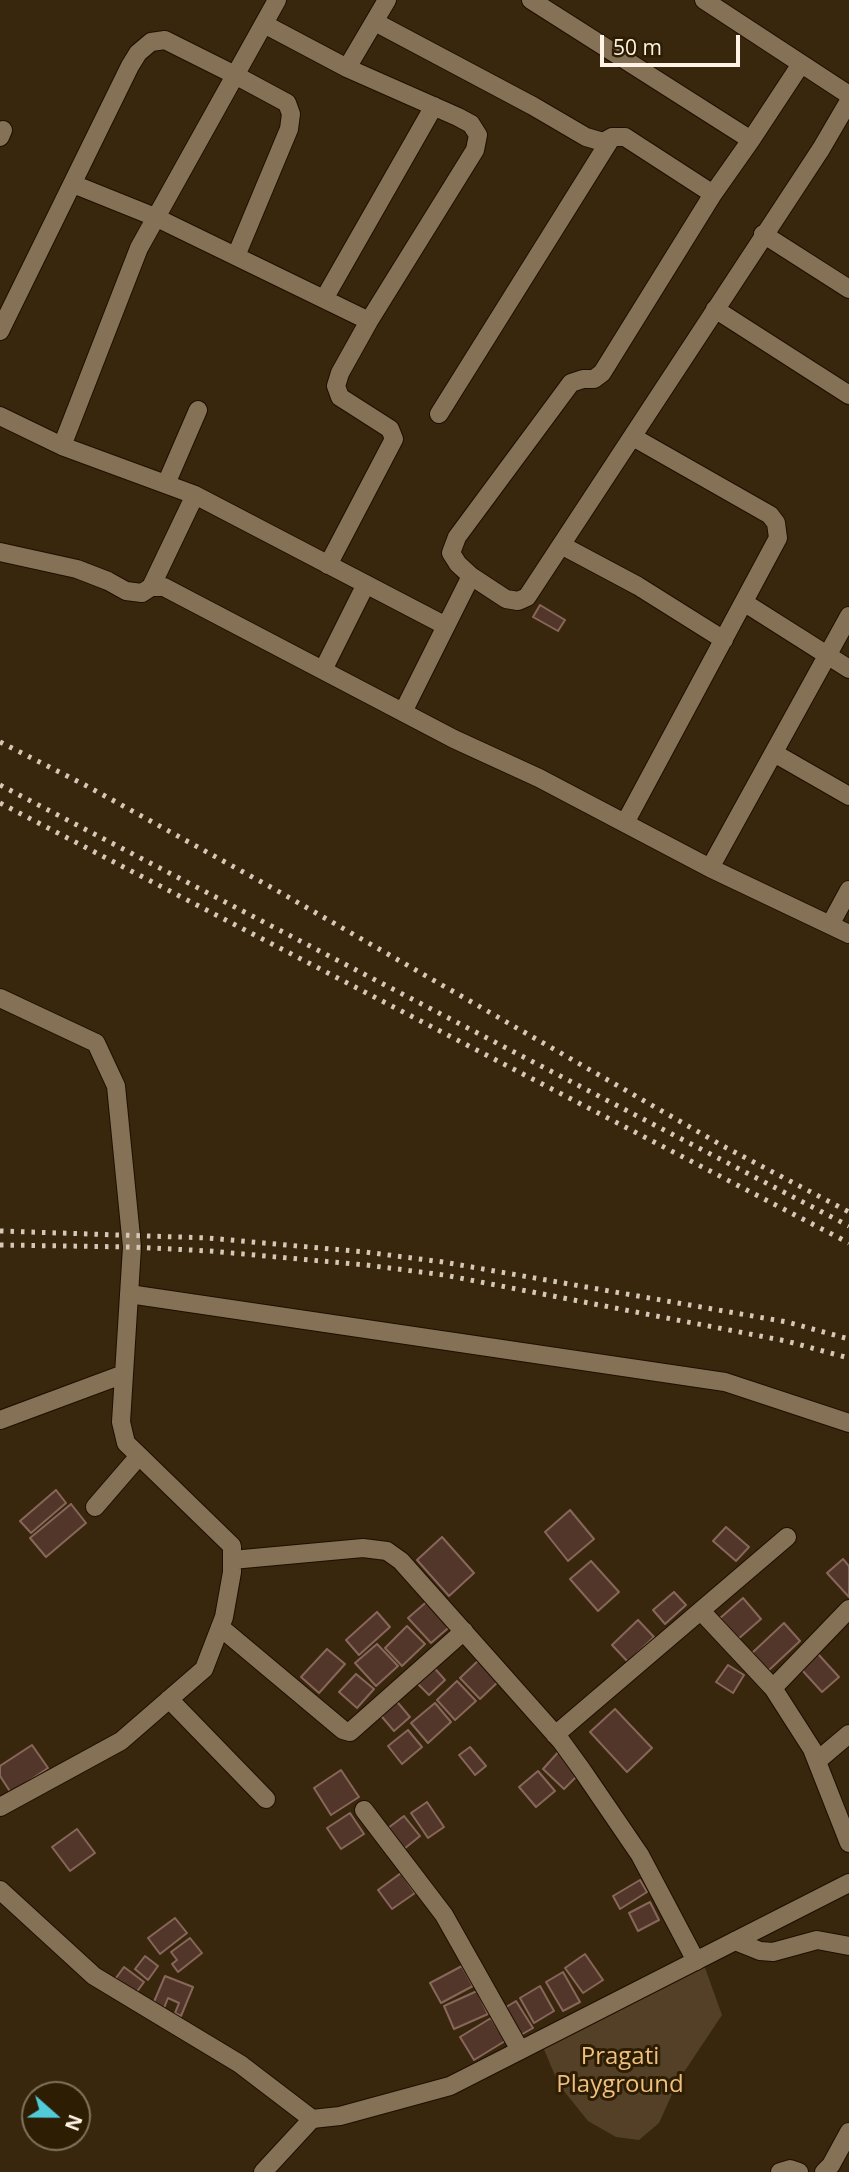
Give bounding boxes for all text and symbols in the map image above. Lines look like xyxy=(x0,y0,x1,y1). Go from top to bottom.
scale bar xyxy=(604,21,744,65)
text: 50 m xyxy=(613,33,662,61)
park label: Pragati Playground xyxy=(556,2043,684,2099)
north arrow xyxy=(21,2081,91,2151)
text: N xyxy=(59,2111,89,2135)

